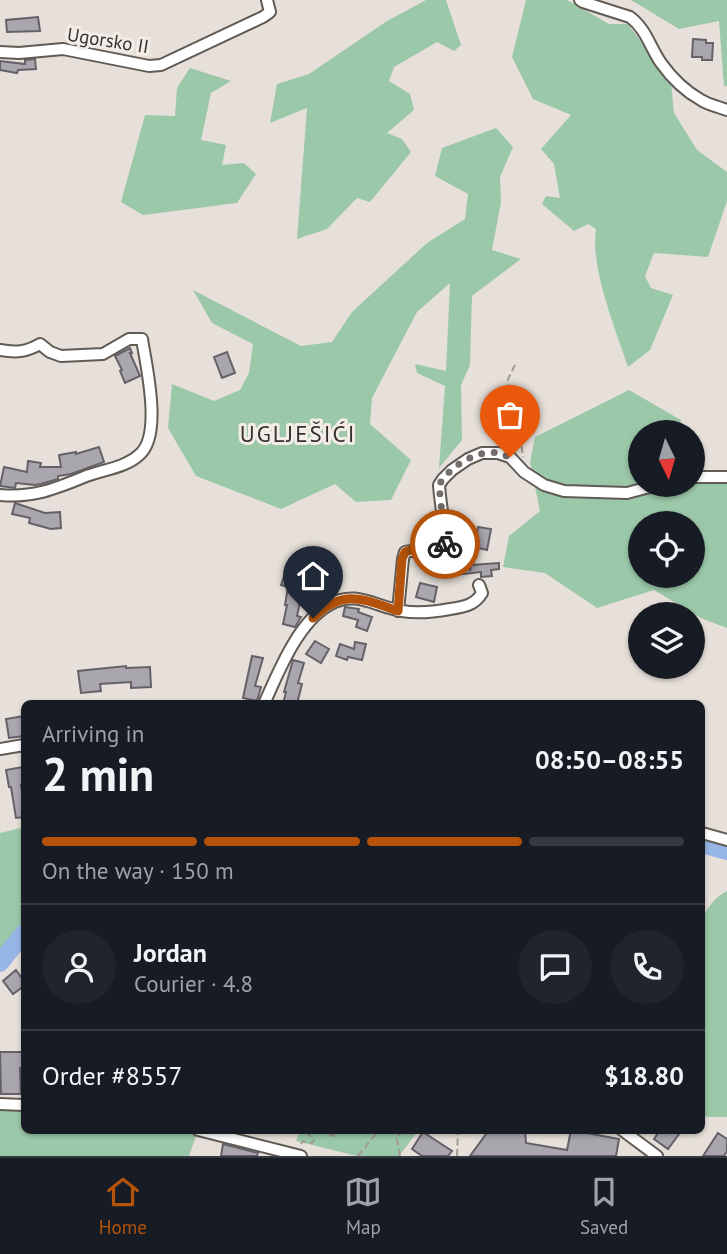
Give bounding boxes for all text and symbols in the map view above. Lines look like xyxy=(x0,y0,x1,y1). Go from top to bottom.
street label: Ugorsko II xyxy=(65,22,151,58)
pin xyxy=(480,385,540,457)
icon: bag xyxy=(491,396,529,434)
district label: UGLJEŠIĆI xyxy=(240,419,356,448)
north arrow xyxy=(628,420,705,497)
map controls xyxy=(628,420,705,679)
courier xyxy=(410,509,480,579)
button: locate xyxy=(628,511,705,588)
icon: bike xyxy=(426,525,464,563)
pin xyxy=(283,546,343,618)
icon: home xyxy=(294,557,332,595)
button: layers xyxy=(628,602,705,679)
text: Arriving in xyxy=(42,719,144,748)
text: 08:50–08:55 xyxy=(535,743,684,776)
text: 2 min xyxy=(42,744,154,804)
text: On the way · 150 m xyxy=(42,856,234,885)
button: person xyxy=(42,930,116,1004)
button: chat xyxy=(518,930,592,1004)
button: phone xyxy=(610,930,684,1004)
text: Jordan xyxy=(134,936,207,969)
text: Courier · 4.8 xyxy=(134,969,253,998)
text: Order #8557 xyxy=(42,1059,182,1092)
text: $18.80 xyxy=(604,1059,684,1092)
tab: Home xyxy=(99,1173,147,1239)
tab: Map xyxy=(344,1173,382,1239)
tab: Saved xyxy=(580,1173,628,1239)

